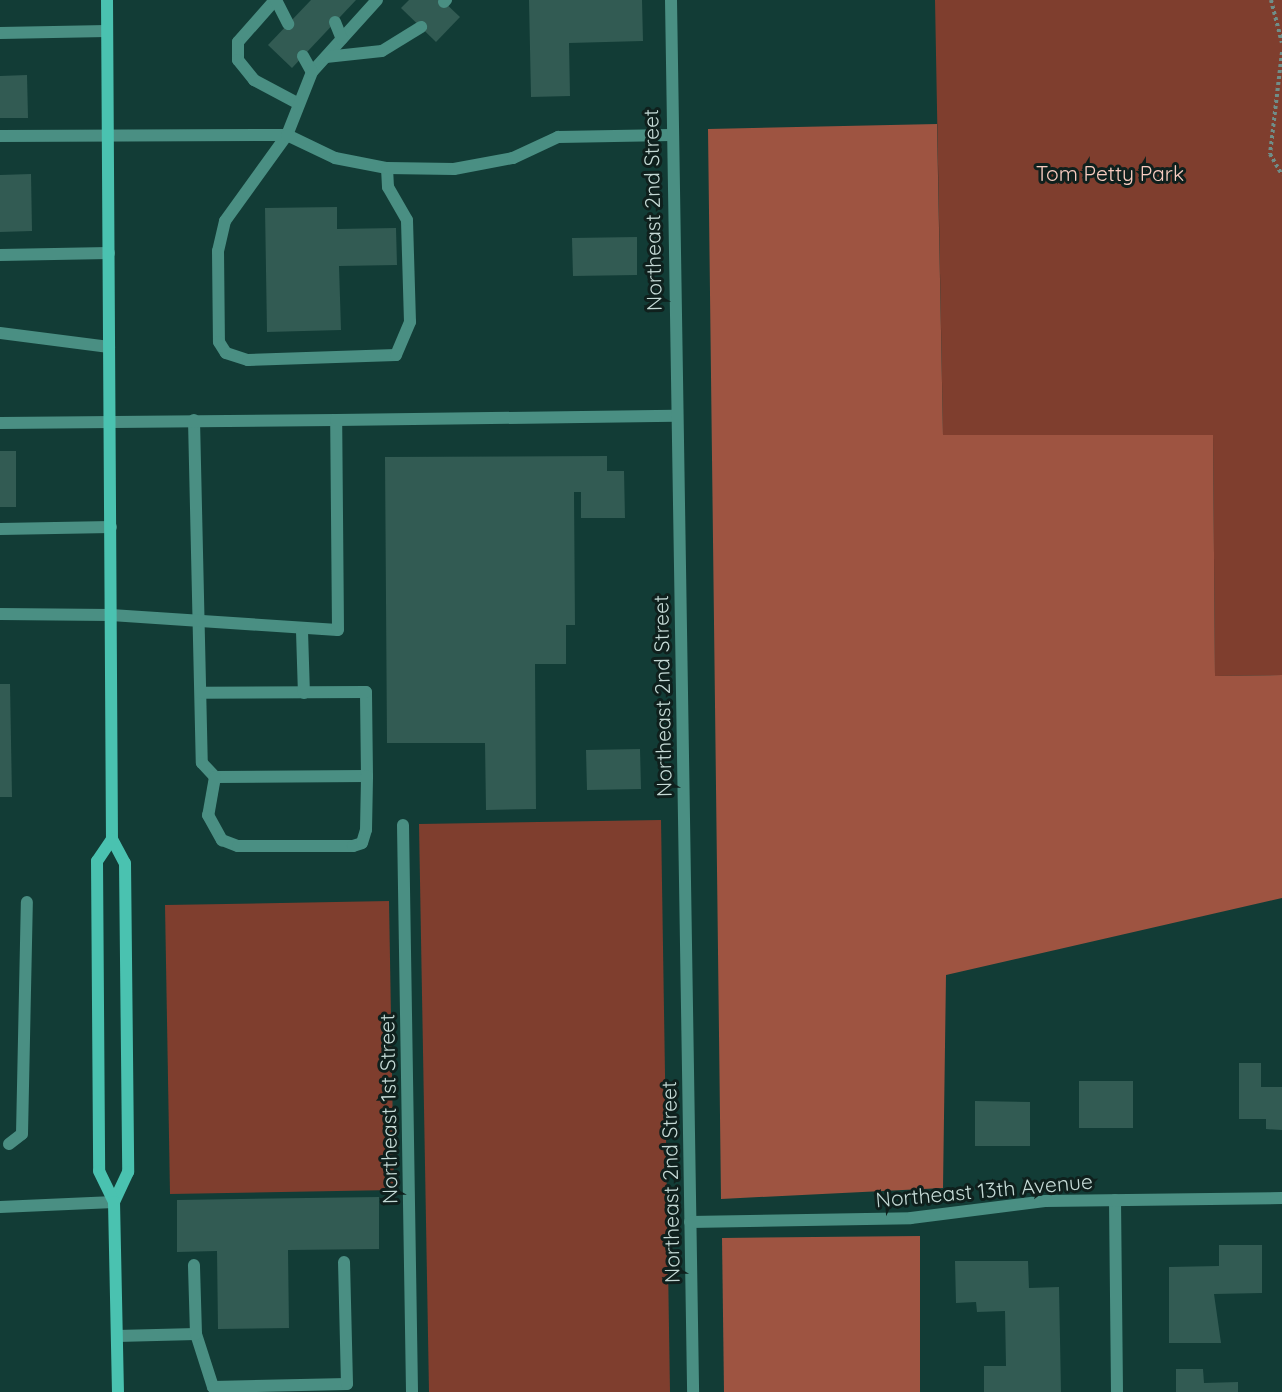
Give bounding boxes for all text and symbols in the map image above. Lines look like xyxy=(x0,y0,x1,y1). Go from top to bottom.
street label: Northeast 2nd Street xyxy=(638,109,666,311)
park label: Tom Petty Park xyxy=(1036,160,1184,186)
street label: Northeast 2nd Street xyxy=(648,595,676,797)
street label: Northeast 1st Street xyxy=(374,1014,402,1204)
street label: Northeast 2nd Street xyxy=(656,1081,684,1283)
street label: Northeast 13th Avenue xyxy=(874,1168,1094,1212)

